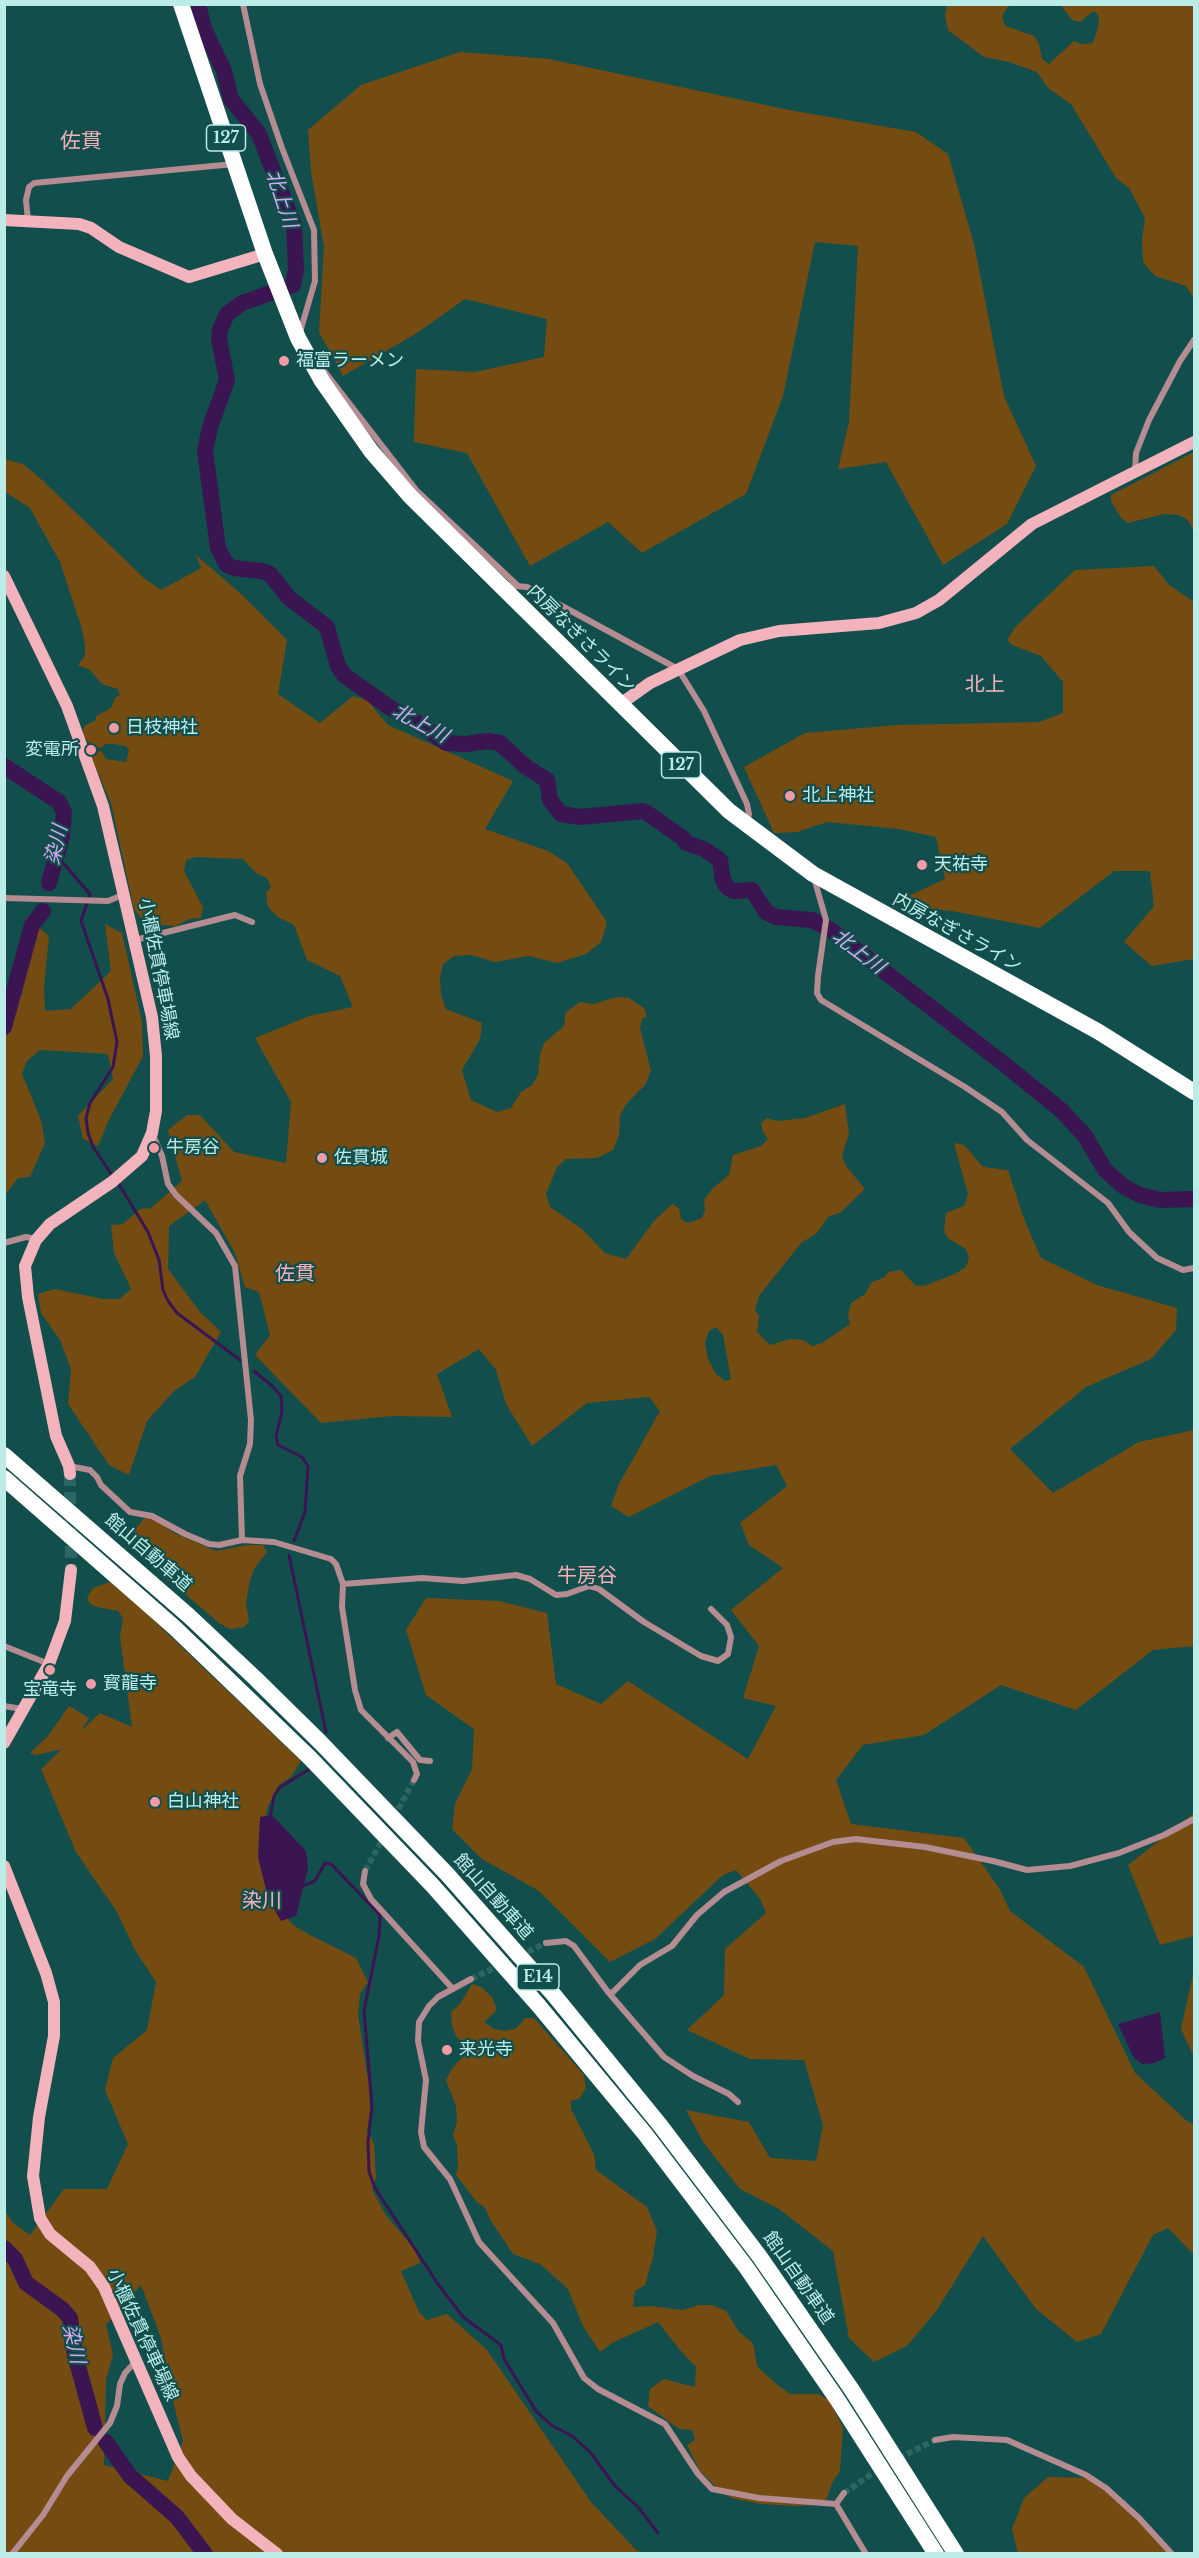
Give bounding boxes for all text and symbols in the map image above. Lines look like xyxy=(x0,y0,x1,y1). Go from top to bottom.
road number: 127 xyxy=(206,125,246,151)
district label: 佐貫 xyxy=(60,129,102,155)
water label: 北上川 xyxy=(260,167,302,231)
place label: 福富ラーメン xyxy=(296,350,404,372)
marker: 福富ラーメン xyxy=(277,354,291,368)
street label: 内房なぎさライン xyxy=(522,580,640,698)
district label: 北上 xyxy=(965,673,1005,697)
water label: 北上川 xyxy=(388,699,452,749)
place label: 日枝神社 xyxy=(126,717,198,739)
marker: 日枝神社 xyxy=(107,721,121,735)
place label: 変電所 xyxy=(25,739,79,761)
marker: 変電所 xyxy=(84,743,98,757)
road number: 127 xyxy=(662,752,700,778)
place label: 北上神社 xyxy=(802,785,874,807)
marker: 北上神社 xyxy=(783,789,797,803)
water label: 染川 xyxy=(41,823,73,867)
place label: 天祐寺 xyxy=(934,854,988,876)
marker: 天祐寺 xyxy=(915,858,929,872)
street label: 内房なぎさライン xyxy=(889,889,1025,977)
street label: 小櫃佐貫停車場線 xyxy=(134,896,182,1042)
water label: 北上川 xyxy=(827,924,889,980)
place label: 牛房谷 xyxy=(166,1137,220,1159)
marker: 牛房谷 xyxy=(147,1141,161,1155)
place label: 佐貫城 xyxy=(334,1147,388,1169)
marker: 佐貫城 xyxy=(315,1151,329,1165)
district label: 佐貫 xyxy=(275,1262,315,1286)
street label: 館山自動車道 xyxy=(100,1509,196,1597)
district label: 牛房谷 xyxy=(557,1564,617,1588)
marker: 宝竜寺 xyxy=(43,1663,57,1677)
place label: 寳龍寺 xyxy=(103,1673,157,1695)
marker: 寳龍寺 xyxy=(84,1677,98,1691)
place label: 宝竜寺 xyxy=(23,1679,77,1701)
place label: 白山神社 xyxy=(167,1791,239,1813)
marker: 白山神社 xyxy=(148,1795,162,1809)
street label: 館山自動車道 xyxy=(449,1850,537,1944)
district label: 染川 xyxy=(242,1889,282,1913)
road number: E14 xyxy=(517,1964,559,1990)
place label: 来光寺 xyxy=(459,2039,513,2061)
marker: 来光寺 xyxy=(440,2043,454,2057)
street label: 館山自動車道 xyxy=(758,2228,838,2328)
street label: 小櫃佐貫停車場線 xyxy=(102,2265,182,2405)
water label: 染川 xyxy=(57,2322,89,2366)

